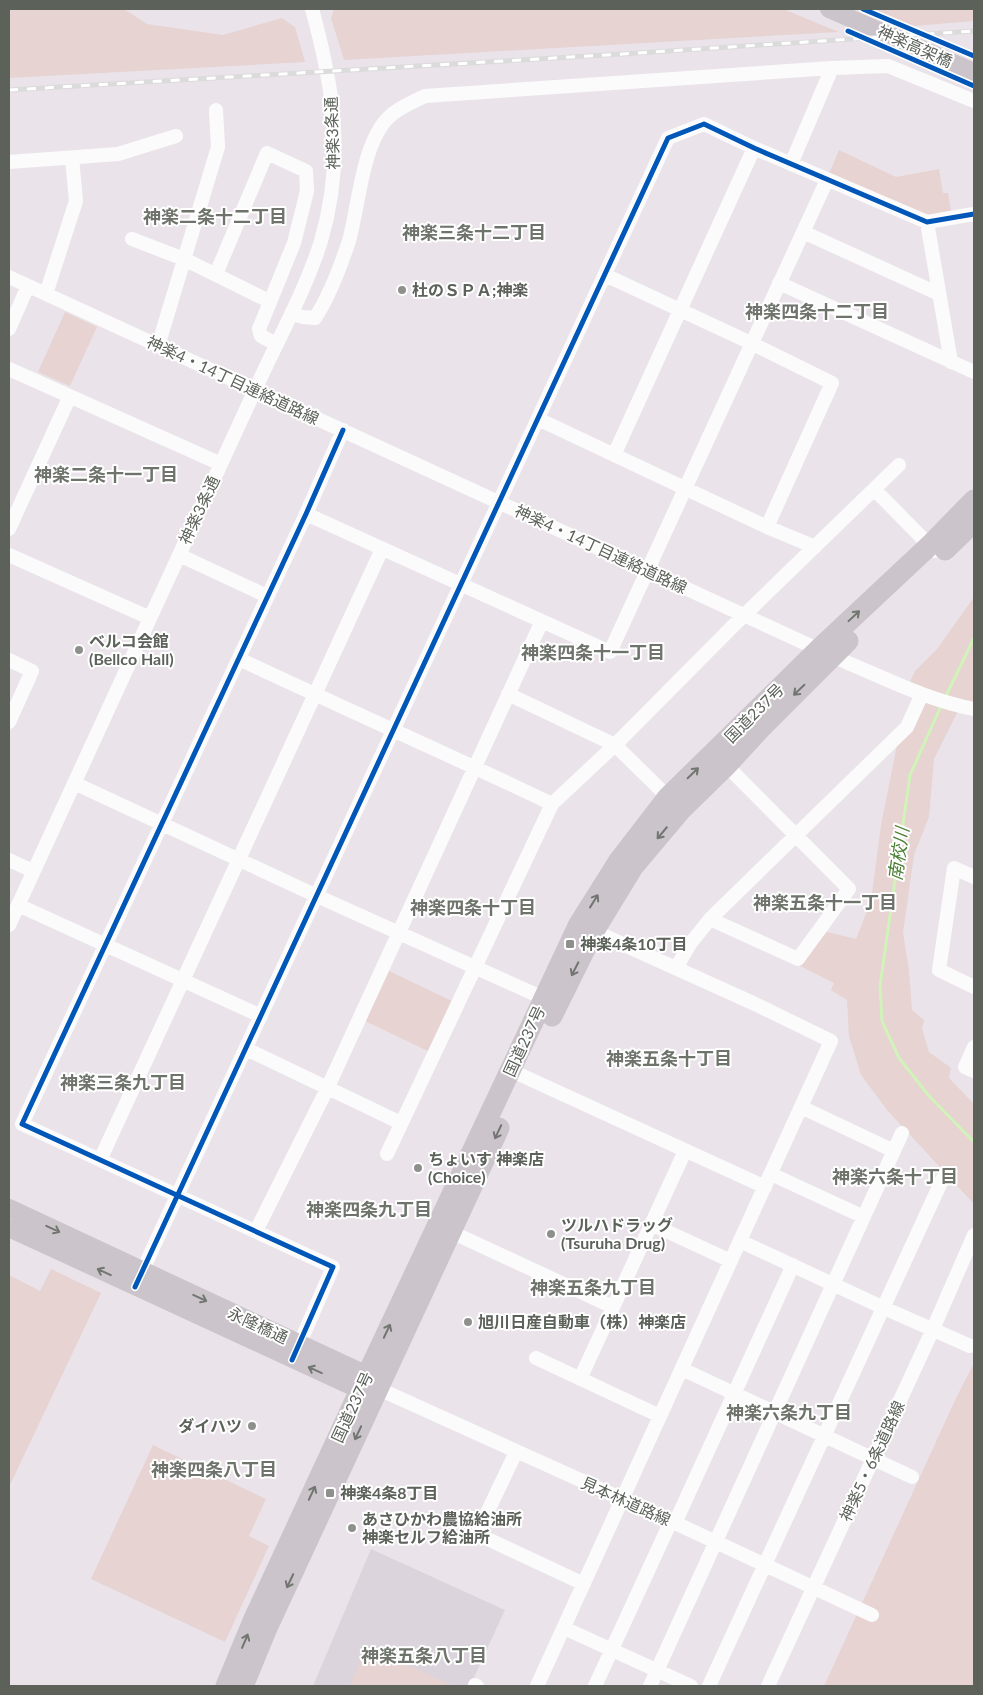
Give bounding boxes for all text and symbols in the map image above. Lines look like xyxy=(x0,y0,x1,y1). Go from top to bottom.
street label: 神楽高架橋 xyxy=(875,21,956,70)
street label: 神楽3条通 xyxy=(321,96,342,170)
district label: 神楽二条十二丁目 xyxy=(143,205,287,227)
district label: 神楽三条十二丁目 xyxy=(402,221,546,243)
place label: 杜のＳＰＡ;神楽 xyxy=(412,280,528,299)
marker: 杜のＳＰＡ;神楽 xyxy=(396,284,408,296)
district label: 神楽四条十二丁目 xyxy=(745,300,889,322)
street label: 神楽4・14丁目連絡道路線 xyxy=(144,331,322,428)
district label: 神楽二条十一丁目 xyxy=(34,463,178,485)
street label: 神楽3条通 xyxy=(174,473,223,547)
street label: 神楽4・14丁目連絡道路線 xyxy=(512,500,690,597)
one-way arrow xyxy=(848,610,861,621)
place label: ベルコ会館 (Bellco Hall) xyxy=(89,631,174,668)
district label: 神楽四条十一丁目 xyxy=(521,641,665,663)
marker: ベルコ会館 (Bellco Hall) xyxy=(73,644,85,656)
street label: 国道237号 xyxy=(720,679,787,746)
one-way arrow xyxy=(793,684,805,697)
one-way arrow xyxy=(687,767,700,779)
water label: 南校川 xyxy=(883,824,913,882)
one-way arrow xyxy=(656,826,668,839)
district label: 神楽五条十一丁目 xyxy=(753,891,897,913)
one-way arrow xyxy=(589,894,599,908)
district label: 神楽四条十丁目 xyxy=(410,896,536,918)
place label: 神楽4条10丁目 xyxy=(580,934,688,953)
marker: 神楽4条10丁目 xyxy=(564,938,576,950)
one-way arrow xyxy=(570,961,579,976)
street label: 国道237号 xyxy=(499,1002,548,1079)
district label: 神楽五条十丁目 xyxy=(606,1047,732,1069)
district label: 神楽三条九丁目 xyxy=(60,1071,186,1093)
one-way arrow xyxy=(492,1124,502,1139)
place label: ちょいす 神楽店 (Choice) xyxy=(428,1149,544,1186)
marker: ちょいす 神楽店 (Choice) xyxy=(412,1162,424,1174)
district label: 神楽六条十丁目 xyxy=(832,1165,958,1187)
district label: 神楽四条九丁目 xyxy=(306,1198,432,1220)
place label: ツルハドラッグ (Tsuruha Drug) xyxy=(561,1215,673,1252)
one-way arrow xyxy=(45,1225,60,1234)
marker: ツルハドラッグ (Tsuruha Drug) xyxy=(545,1228,557,1240)
one-way arrow xyxy=(97,1267,112,1277)
district label: 神楽五条九丁目 xyxy=(530,1276,656,1298)
one-way arrow xyxy=(192,1293,207,1303)
street label: 永隆橋通 xyxy=(225,1302,291,1347)
place label: 旭川日産自動車（株）神楽店 xyxy=(478,1312,686,1331)
marker: 旭川日産自動車（株）神楽店 xyxy=(462,1316,474,1328)
one-way arrow xyxy=(383,1324,393,1339)
one-way arrow xyxy=(308,1365,323,1374)
street label: 国道237号 xyxy=(327,1368,376,1445)
street label: 神楽5・6条道路線 xyxy=(835,1398,908,1524)
district label: 神楽六条九丁目 xyxy=(726,1401,852,1423)
place label: ダイハツ xyxy=(178,1416,242,1435)
marker: ダイハツ xyxy=(246,1420,258,1432)
one-way arrow xyxy=(353,1425,363,1440)
district label: 神楽四条八丁目 xyxy=(151,1458,277,1480)
street label: 見本林道路線 xyxy=(578,1472,674,1529)
place label: 神楽4条8丁目 xyxy=(340,1483,439,1502)
one-way arrow xyxy=(308,1486,318,1501)
marker: 神楽4条8丁目 xyxy=(324,1487,336,1499)
place label: あさひかわ農協給油所 神楽セルフ給油所 xyxy=(362,1509,522,1546)
marker: あさひかわ農協給油所 神楽セルフ給油所 xyxy=(346,1522,358,1534)
one-way arrow xyxy=(284,1573,294,1588)
one-way arrow xyxy=(240,1634,250,1649)
district label: 神楽五条八丁目 xyxy=(361,1644,487,1666)

